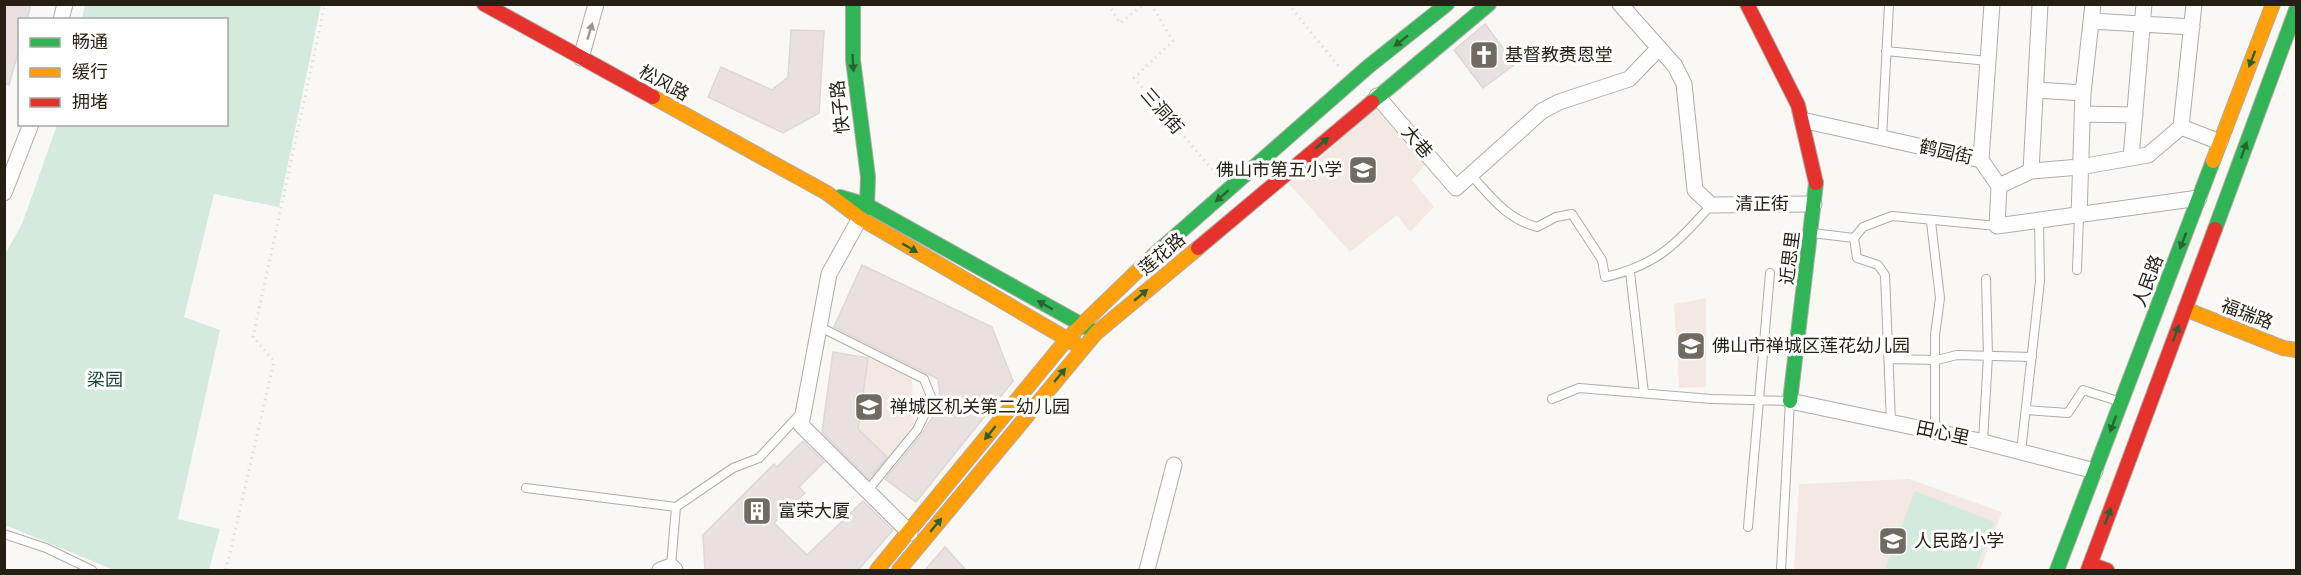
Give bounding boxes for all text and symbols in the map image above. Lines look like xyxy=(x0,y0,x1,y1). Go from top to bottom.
legend xyxy=(18,18,228,126)
one-way arrow xyxy=(586,22,595,40)
text: 畅通 xyxy=(72,31,108,52)
one-way arrow xyxy=(1393,34,1409,47)
church icon: 基督教赉恩堂 xyxy=(1468,39,1500,71)
place label: 基督教赉恩堂 xyxy=(1505,44,1613,65)
one-way arrow xyxy=(2247,50,2256,68)
one-way arrow xyxy=(849,53,858,72)
street label: 松风路 xyxy=(636,60,693,105)
text: 缓行 xyxy=(72,61,108,82)
street label: 快子路 xyxy=(826,79,853,135)
street label: 三洞街 xyxy=(1137,83,1188,138)
text: 拥堵 xyxy=(72,91,108,112)
street label: 大巷 xyxy=(1398,121,1437,162)
street label: 鹤园街 xyxy=(1917,135,1975,168)
one-way arrow xyxy=(1314,136,1330,149)
one-way arrow xyxy=(2240,141,2250,159)
school or university icon: 佛山市第五小学 xyxy=(1347,154,1379,186)
place label: 佛山市第五小学 xyxy=(1216,159,1342,180)
one-way arrow xyxy=(1215,189,1230,202)
street label: 清正街 xyxy=(1735,193,1789,214)
street label: 莲花路 xyxy=(1134,228,1189,279)
street label: 近思里 xyxy=(1776,230,1803,286)
one-way arrow xyxy=(2177,233,2187,251)
one-way arrow xyxy=(902,243,919,253)
street label: 人民路 xyxy=(2128,252,2167,310)
one-way arrow xyxy=(1133,289,1149,302)
street label: 福瑞路 xyxy=(2218,294,2276,333)
one-way arrow xyxy=(1037,299,1053,310)
one-way arrow xyxy=(2172,324,2182,342)
school or university icon: 佛山市禅城区莲花幼儿园 xyxy=(1675,330,1707,362)
place label: 佛山市禅城区莲花幼儿园 xyxy=(1712,335,1910,356)
one-way arrow xyxy=(1054,367,1067,383)
park label: 梁园 xyxy=(87,369,123,390)
school or university icon: 禅城区机关第二幼儿园 xyxy=(853,391,885,423)
place label: 禅城区机关第二幼儿园 xyxy=(890,396,1070,417)
one-way arrow xyxy=(2108,415,2118,433)
street label: 田心里 xyxy=(1915,417,1972,448)
one-way arrow xyxy=(983,425,996,441)
building icon: 富荣大厦 xyxy=(741,495,773,527)
place label: 富荣大厦 xyxy=(778,500,850,521)
one-way arrow xyxy=(2104,507,2114,525)
one-way arrow xyxy=(929,518,942,533)
school or university icon: 人民路小学 xyxy=(1877,525,1909,557)
place label: 人民路小学 xyxy=(1914,530,2004,551)

